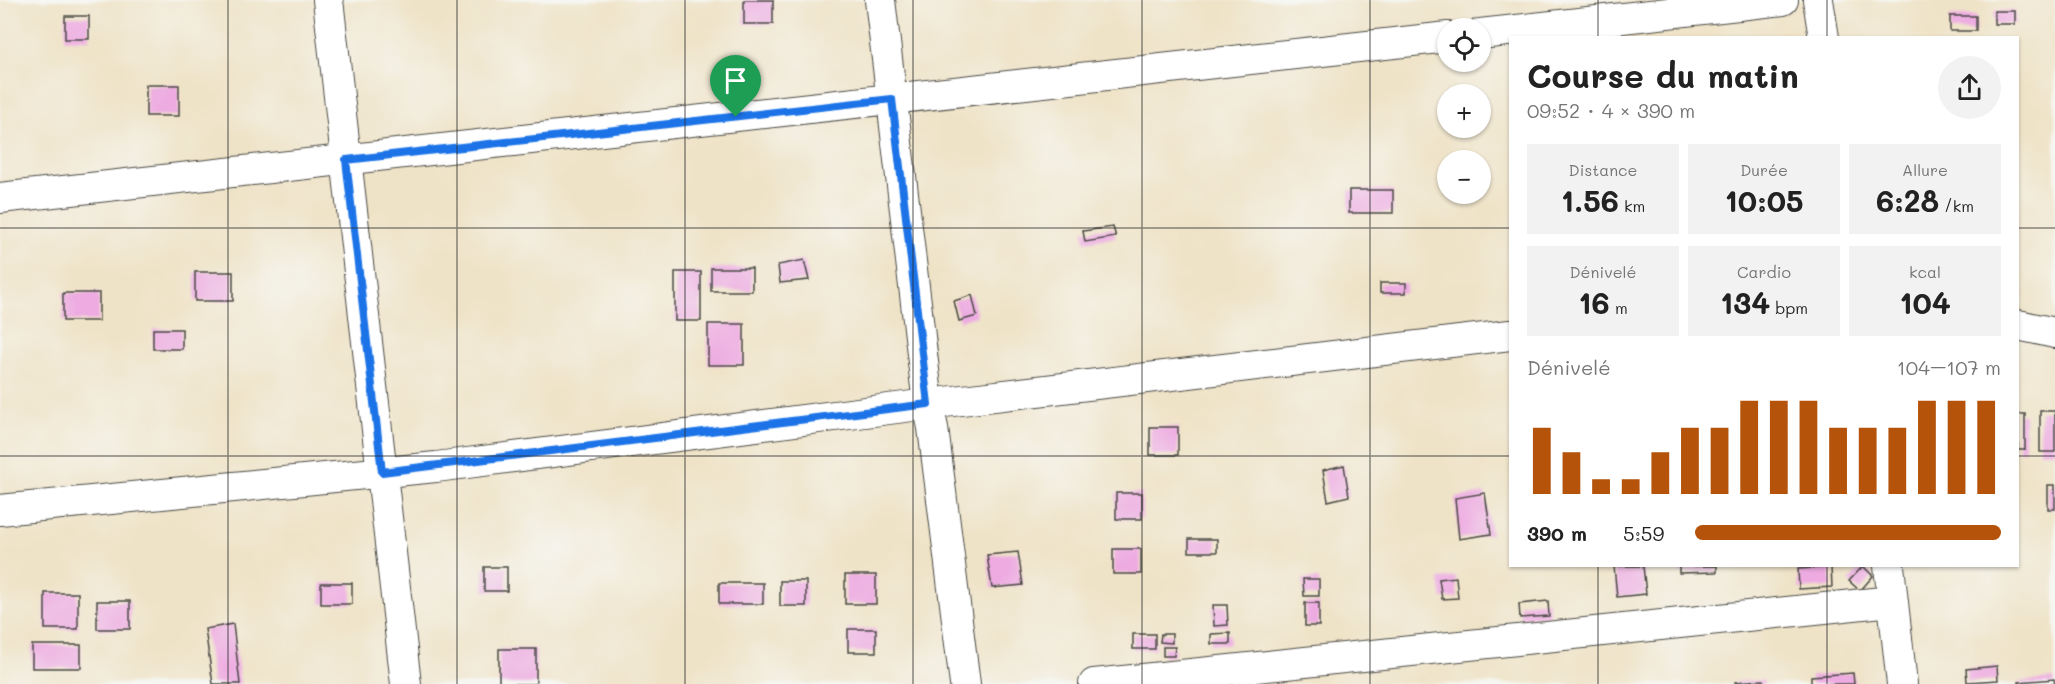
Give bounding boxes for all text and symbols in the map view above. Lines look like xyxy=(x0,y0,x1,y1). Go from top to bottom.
map controls xyxy=(1437,18,1491,204)
button: locate xyxy=(1437,18,1491,72)
text: Course du matin xyxy=(1527,53,1799,96)
pin xyxy=(710,55,761,117)
button: share xyxy=(1938,56,2001,119)
icon: arrive xyxy=(719,64,752,97)
button: + xyxy=(1437,84,1491,138)
text: 09:52 · 4 × 390 m xyxy=(1527,97,1695,123)
button: − xyxy=(1437,150,1491,204)
text: Distance xyxy=(1569,159,1637,180)
text: Durée xyxy=(1740,159,1788,180)
text: Allure xyxy=(1902,159,1948,180)
text: 1.56 xyxy=(1561,180,1619,220)
text: 10:05 xyxy=(1725,180,1803,220)
text: 6:28 xyxy=(1876,180,1939,220)
text: km xyxy=(1619,195,1645,216)
text: /km xyxy=(1939,195,1974,216)
text: Dénivelé xyxy=(1570,261,1636,282)
text: Cardio xyxy=(1737,261,1791,282)
text: kcal xyxy=(1909,261,1941,282)
text: 16 xyxy=(1578,282,1610,322)
text: 134 xyxy=(1720,282,1770,322)
text: 104 xyxy=(1899,282,1951,322)
text: m xyxy=(1610,297,1628,318)
text: bpm xyxy=(1770,297,1808,318)
text: Dénivelé xyxy=(1527,354,1611,380)
text: 104–107 m xyxy=(1897,354,2001,380)
text: 390 m xyxy=(1527,520,1587,546)
text: 5:59 xyxy=(1623,520,1664,546)

